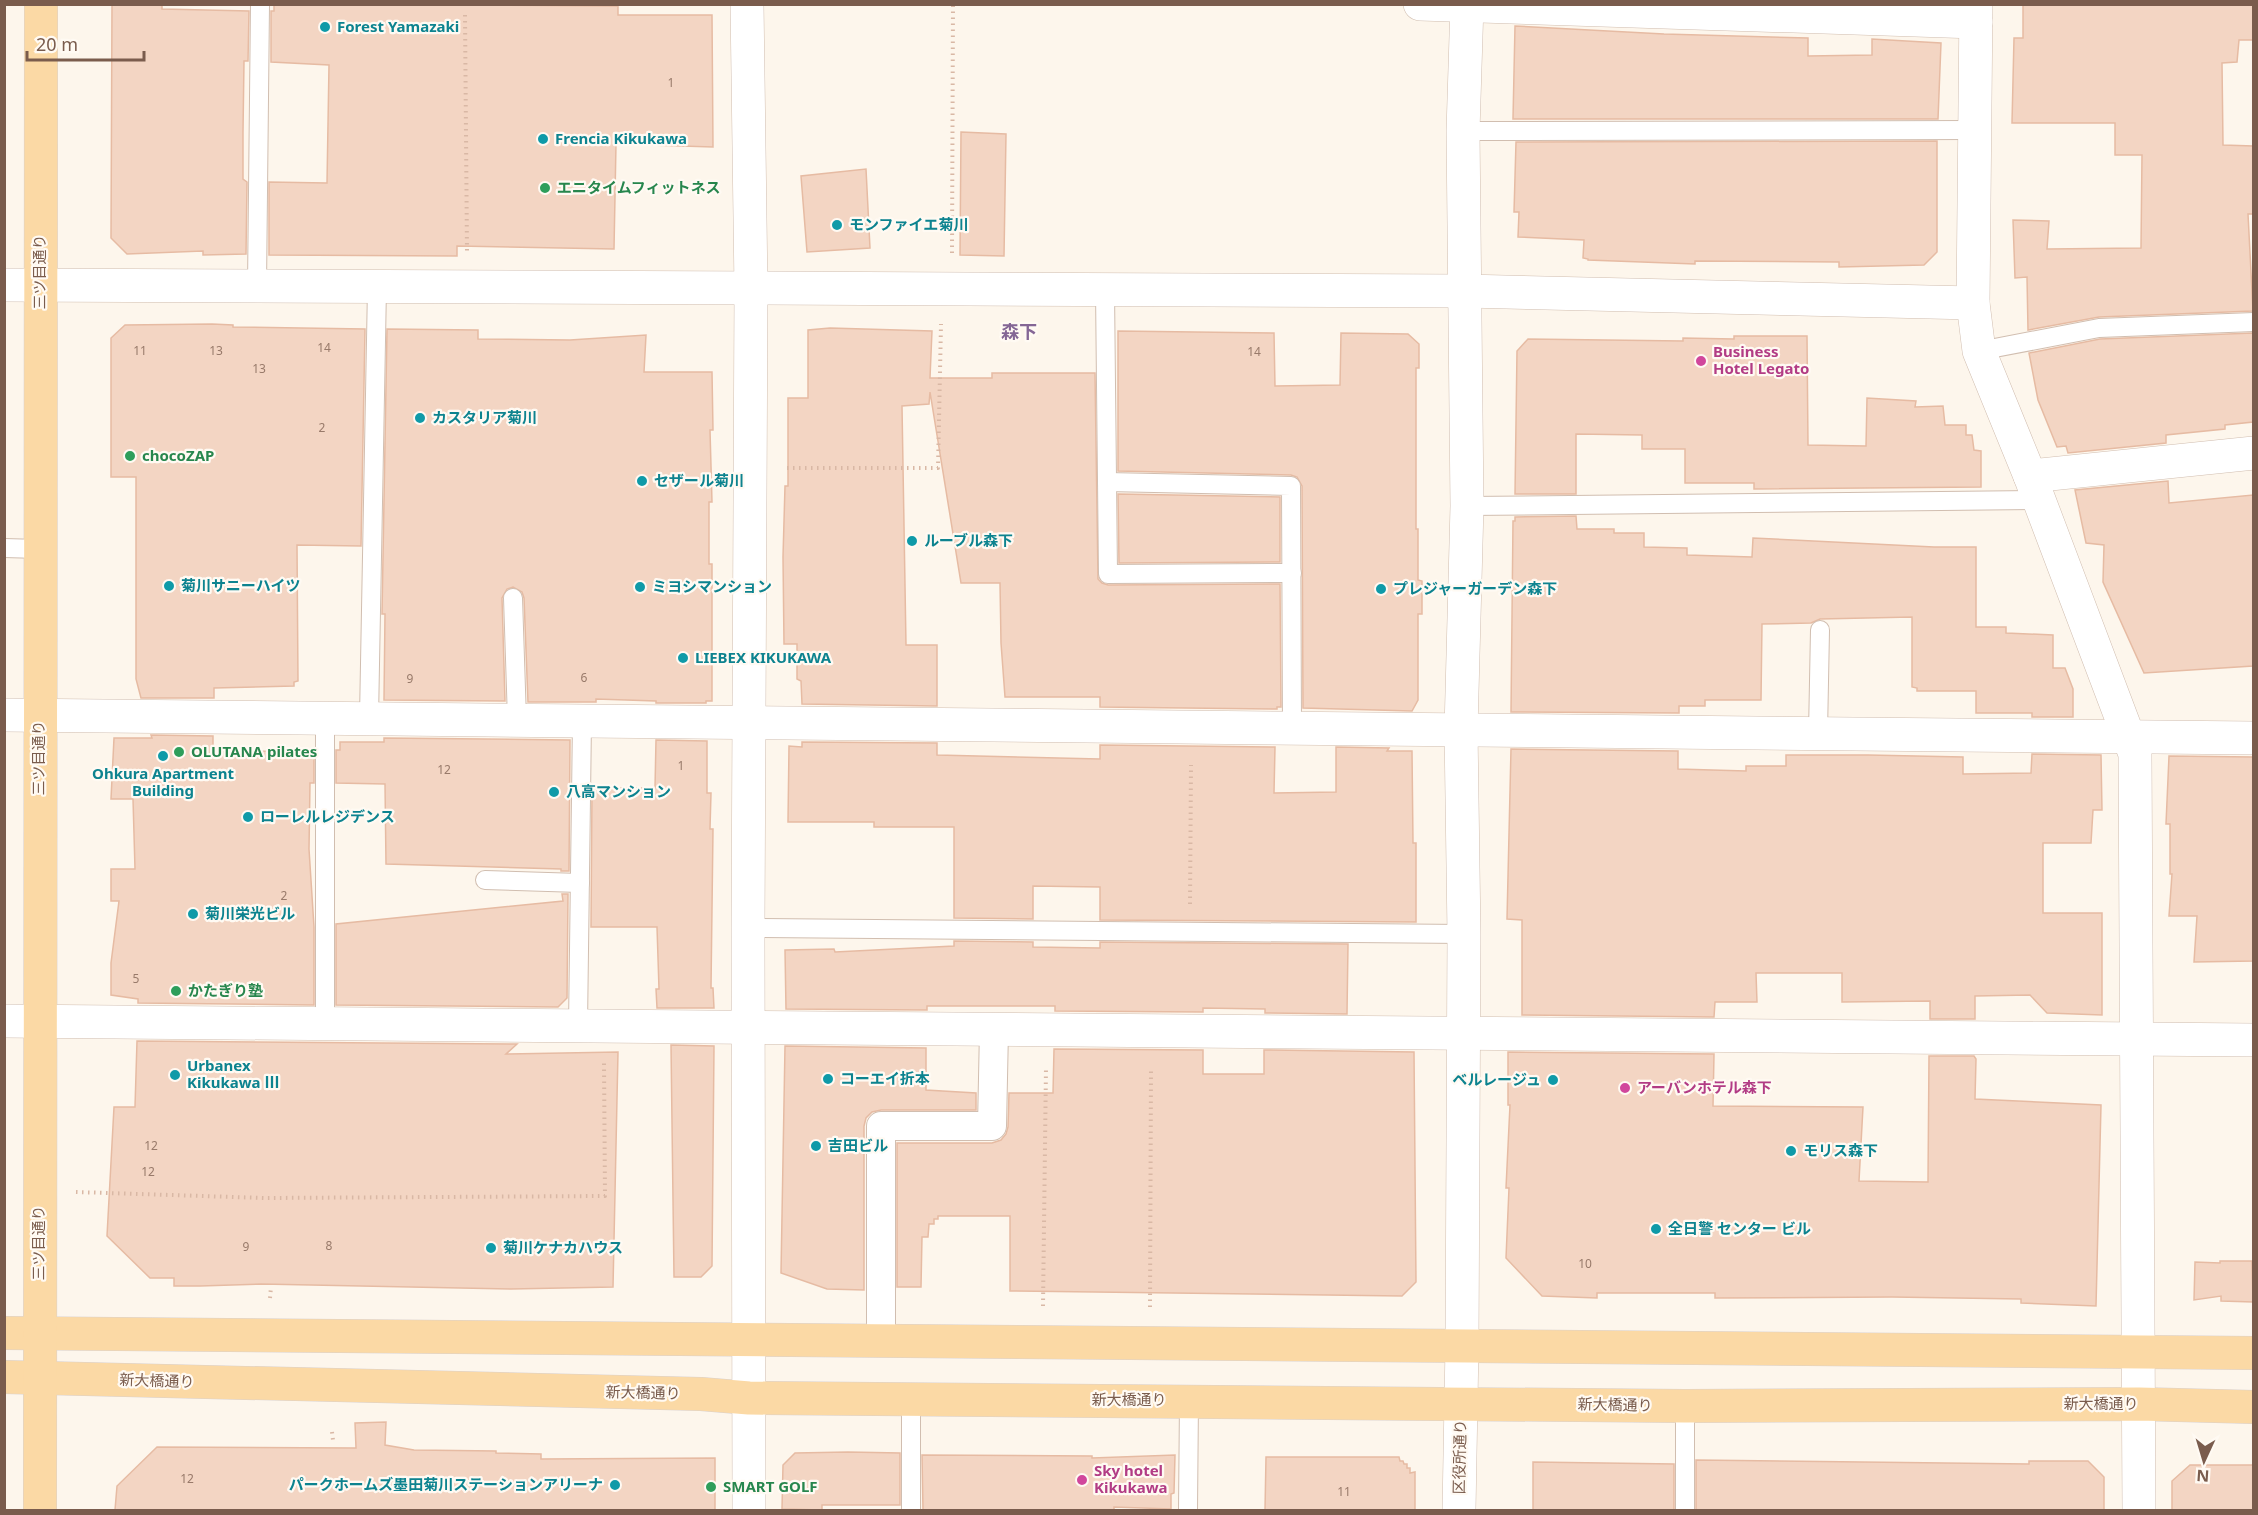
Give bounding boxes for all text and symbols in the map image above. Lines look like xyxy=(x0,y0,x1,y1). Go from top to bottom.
place label: Forest Yamazaki xyxy=(337,16,459,36)
marker: Forest Yamazaki xyxy=(318,20,332,34)
scale bar xyxy=(27,24,144,62)
text: 20 m xyxy=(36,32,78,56)
house number: 1 xyxy=(668,74,674,91)
place label: Frencia Kikukawa xyxy=(555,128,687,148)
marker: Frencia Kikukawa xyxy=(536,132,550,146)
place label: エニタイムフィットネス xyxy=(557,177,721,197)
marker: エニタイムフィットネス xyxy=(538,181,552,195)
place label: モンファイエ菊川 xyxy=(849,214,968,234)
marker: モンファイエ菊川 xyxy=(830,218,844,232)
street label: 三ツ目通り xyxy=(29,234,49,310)
district label: 森下 xyxy=(1001,319,1037,343)
house number: 14 xyxy=(317,339,331,356)
place label: Business Hotel Legato xyxy=(1713,341,1809,378)
house number: 11 xyxy=(133,342,147,359)
house number: 13 xyxy=(209,342,223,359)
house number: 14 xyxy=(1247,343,1261,360)
marker: Business Hotel Legato xyxy=(1694,354,1708,368)
house number: 13 xyxy=(252,360,266,377)
place label: カスタリア菊川 xyxy=(432,407,537,427)
marker: カスタリア菊川 xyxy=(413,411,427,425)
house number: 2 xyxy=(319,419,326,436)
place label: chocoZAP xyxy=(142,445,214,465)
marker: chocoZAP xyxy=(123,449,137,463)
place label: セザール菊川 xyxy=(654,470,744,490)
marker: セザール菊川 xyxy=(635,474,649,488)
place label: ルーブル森下 xyxy=(924,530,1013,550)
marker: ルーブル森下 xyxy=(905,534,919,548)
place label: 菊川サニーハイツ xyxy=(181,575,300,595)
place label: ミヨシマンション xyxy=(652,576,772,596)
place label: プレジャーガーデン森下 xyxy=(1393,578,1557,598)
marker: 菊川サニーハイツ xyxy=(162,579,176,593)
marker: ミヨシマンション xyxy=(633,580,647,594)
marker: プレジャーガーデン森下 xyxy=(1374,582,1388,596)
place label: LIEBEX KIKUKAWA xyxy=(695,647,832,667)
marker: LIEBEX KIKUKAWA xyxy=(676,651,690,665)
house number: 6 xyxy=(581,669,588,686)
house number: 9 xyxy=(407,670,414,687)
street label: 三ツ目通り xyxy=(28,720,48,796)
place label: OLUTANA pilates xyxy=(191,741,317,761)
marker: OLUTANA pilates xyxy=(172,745,186,759)
marker: Ohkura Apartment Building xyxy=(156,749,170,763)
house number: 1 xyxy=(678,757,684,774)
house number: 12 xyxy=(437,761,451,778)
place label: Ohkura Apartment Building xyxy=(92,763,234,800)
place label: 八高マンション xyxy=(566,781,671,801)
marker: 八高マンション xyxy=(547,785,561,799)
place label: ローレルレジデンス xyxy=(260,806,395,826)
marker: ローレルレジデンス xyxy=(241,810,255,824)
house number: 2 xyxy=(281,887,288,904)
place label: 菊川栄光ビル xyxy=(205,903,295,923)
marker: 菊川栄光ビル xyxy=(186,907,200,921)
house number: 5 xyxy=(133,970,140,987)
place label: かたぎり塾 xyxy=(188,980,263,1000)
marker: かたぎり塾 xyxy=(169,984,183,998)
place label: Urbanex Kikukawa Ⅲ xyxy=(187,1055,280,1092)
marker: Urbanex Kikukawa Ⅲ xyxy=(168,1068,182,1082)
place label: コーエイ折本 xyxy=(840,1068,930,1088)
place label: ベルレージュ xyxy=(1452,1069,1541,1089)
marker: コーエイ折本 xyxy=(821,1072,835,1086)
marker: ベルレージュ xyxy=(1546,1073,1560,1087)
place label: アーバンホテル森下 xyxy=(1637,1077,1772,1097)
marker: アーバンホテル森下 xyxy=(1618,1081,1632,1095)
place label: 吉田ビル xyxy=(828,1135,888,1155)
house number: 12 xyxy=(144,1137,158,1154)
marker: 吉田ビル xyxy=(809,1139,823,1153)
place label: モリス森下 xyxy=(1803,1140,1878,1160)
marker: モリス森下 xyxy=(1784,1144,1798,1158)
house number: 12 xyxy=(141,1163,155,1180)
street label: 三ツ目通り xyxy=(28,1205,48,1281)
place label: 全日警 センター ビル xyxy=(1668,1218,1811,1238)
marker: 全日警 センター ビル xyxy=(1649,1222,1663,1236)
house number: 8 xyxy=(326,1237,333,1254)
place label: 菊川ケナカハウス xyxy=(503,1237,623,1257)
house number: 9 xyxy=(243,1238,250,1255)
marker: 菊川ケナカハウス xyxy=(484,1241,498,1255)
house number: 10 xyxy=(1578,1255,1592,1272)
street label: 新大橋通り xyxy=(119,1369,195,1391)
street label: 新大橋通り xyxy=(605,1381,681,1403)
street label: 新大橋通り xyxy=(1091,1389,1167,1409)
street label: 新大橋通り xyxy=(1577,1393,1653,1415)
street label: 新大橋通り xyxy=(2063,1393,2139,1413)
street label: 区役所通り xyxy=(1448,1419,1470,1495)
north arrow xyxy=(2174,1431,2234,1491)
place label: Sky hotel Kikukawa xyxy=(1094,1460,1168,1497)
text: N xyxy=(2196,1465,2210,1487)
house number: 12 xyxy=(180,1470,194,1487)
marker: Sky hotel Kikukawa xyxy=(1075,1473,1089,1487)
place label: パークホームズ墨田菊川ステーションアリーナ xyxy=(289,1474,603,1494)
place label: SMART GOLF xyxy=(723,1476,818,1496)
marker: パークホームズ墨田菊川ステーションアリーナ xyxy=(608,1478,622,1492)
marker: SMART GOLF xyxy=(704,1480,718,1494)
house number: 11 xyxy=(1337,1483,1351,1500)

